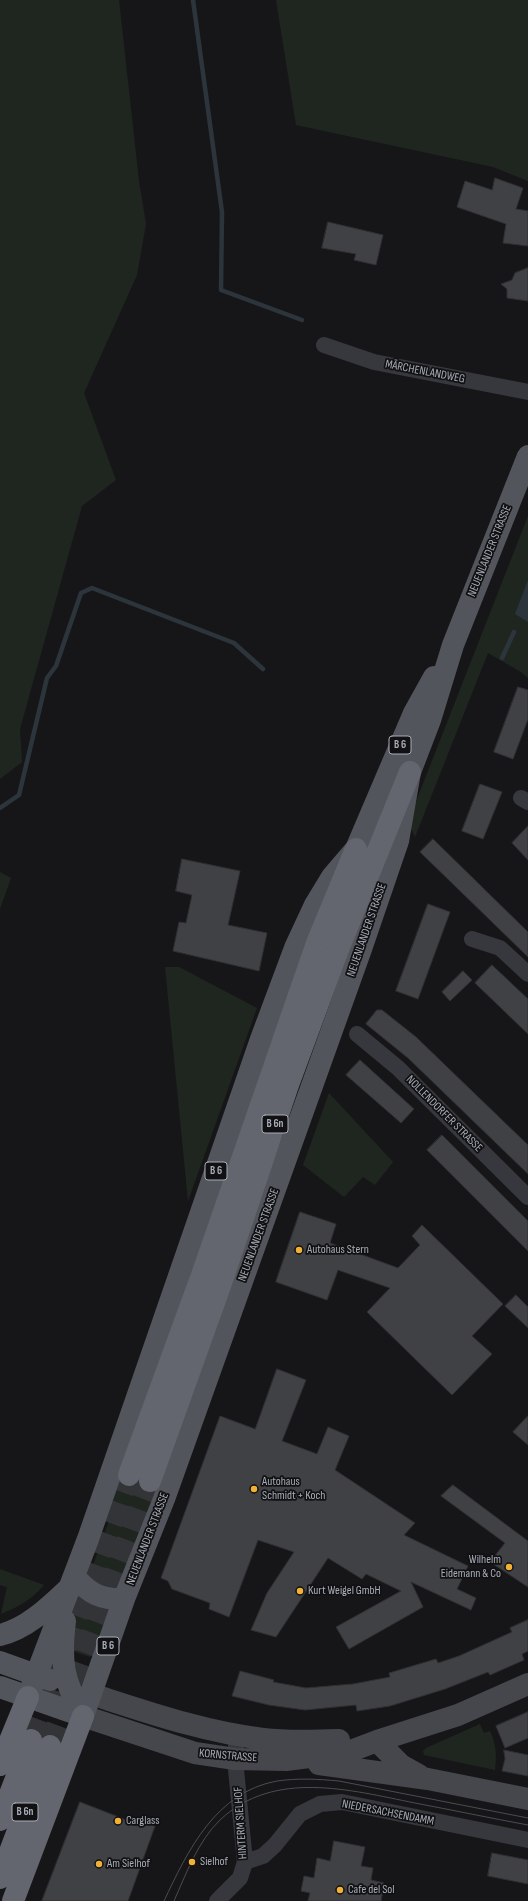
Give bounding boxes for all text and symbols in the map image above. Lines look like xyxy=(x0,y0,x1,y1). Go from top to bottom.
street label: MÄRCHENLANDWEG xyxy=(384,357,466,387)
street label: NEUENLANDER STRASSE xyxy=(465,503,515,599)
road number: B 6 xyxy=(389,736,411,754)
street label: NEUENLANDER STRASSE xyxy=(344,881,390,979)
street label: NOLLENDORFER STRASSE xyxy=(403,1073,485,1155)
road number: B 6n xyxy=(262,1115,288,1133)
road number: B 6 xyxy=(205,1162,227,1180)
street label: NEUENLANDER STRASSE xyxy=(236,1187,282,1283)
place label: Autohaus Stern xyxy=(307,1243,369,1257)
marker: Autohaus Stern xyxy=(294,1245,304,1255)
place label: Autohaus Schmidt + Koch xyxy=(262,1475,325,1503)
marker: Autohaus Schmidt + Koch xyxy=(249,1484,259,1494)
street label: NEUENLANDER STRASSE xyxy=(124,1491,172,1587)
place label: Wilhelm Eidemann & Co xyxy=(441,1553,501,1581)
marker: Wilhelm Eidemann & Co xyxy=(504,1562,514,1572)
place label: Kurt Weigel GmbH xyxy=(308,1584,381,1598)
marker: Kurt Weigel GmbH xyxy=(295,1586,305,1596)
road number: B 6 xyxy=(97,1637,119,1655)
street label: KORNSTRASSE xyxy=(198,1746,258,1766)
street label: HINTERM SIELHOF xyxy=(231,1786,251,1860)
street label: NIEDERSACHSENDAMM xyxy=(341,1797,435,1829)
road number: B 6n xyxy=(12,1803,38,1821)
place label: Carglass xyxy=(126,1814,159,1828)
marker: Carglass xyxy=(113,1816,123,1826)
place label: Sielhof xyxy=(200,1855,228,1869)
place label: Am Sielhof xyxy=(107,1857,150,1871)
marker: Sielhof xyxy=(187,1857,197,1867)
marker: Am Sielhof xyxy=(94,1859,104,1869)
place label: Cafe del Sol xyxy=(348,1883,394,1897)
marker: Cafe del Sol xyxy=(335,1885,345,1895)

